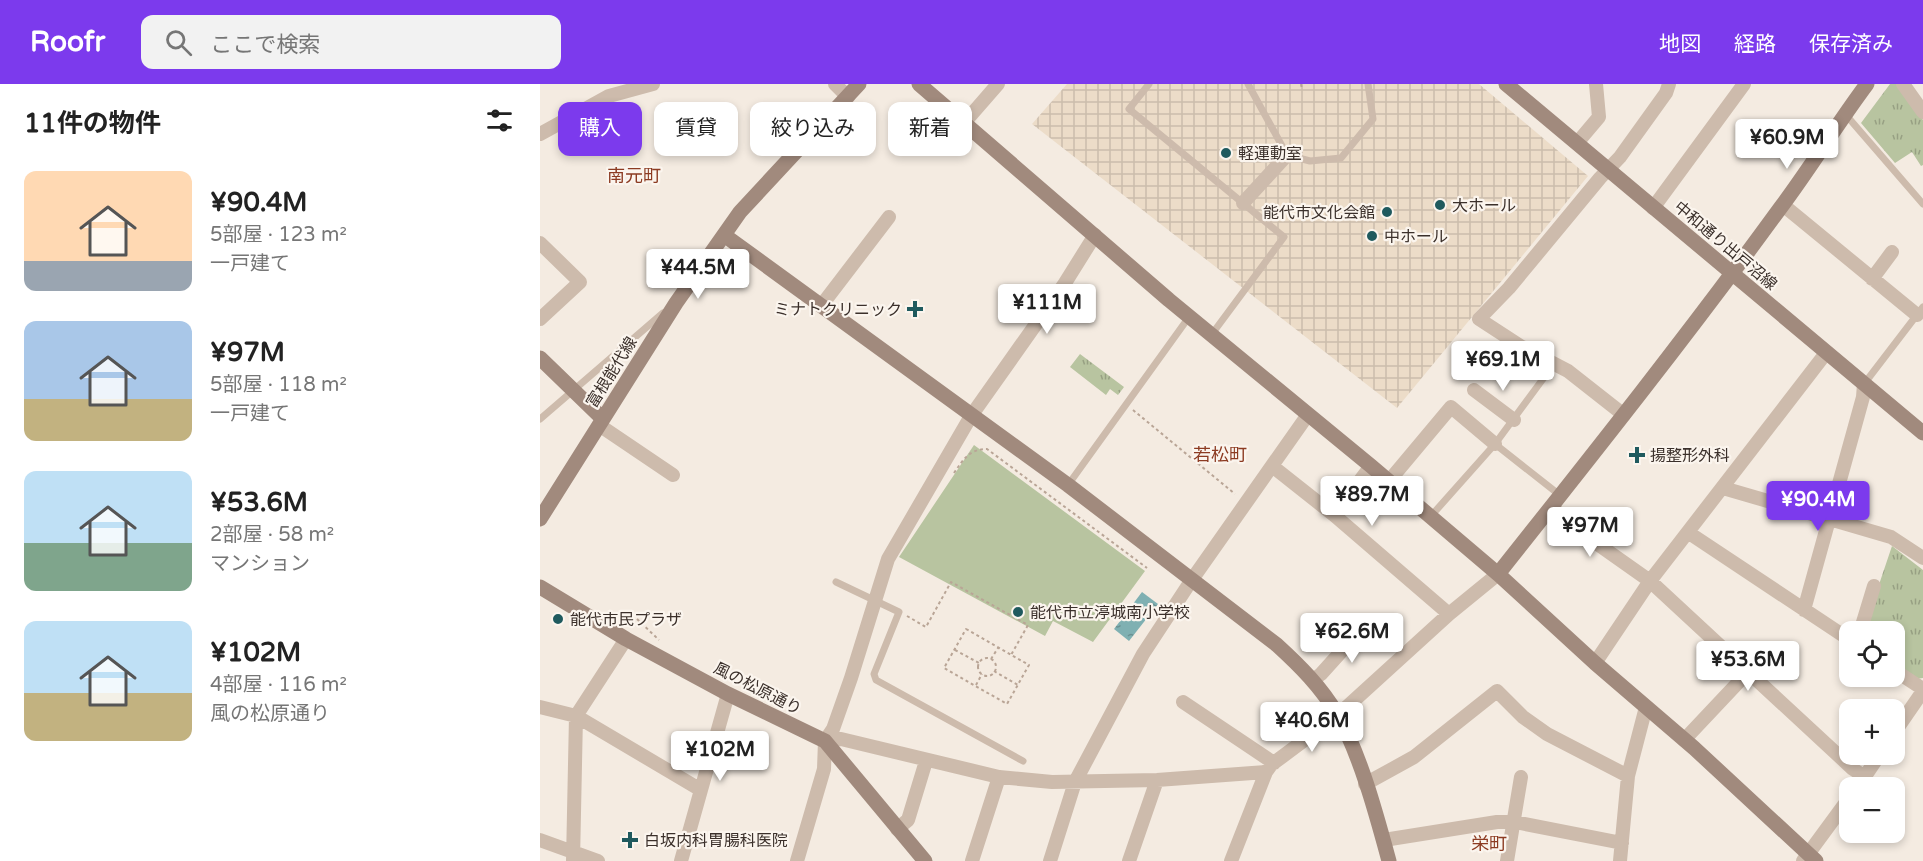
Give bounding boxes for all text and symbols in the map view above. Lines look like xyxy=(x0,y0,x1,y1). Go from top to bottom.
search box xyxy=(141,15,561,69)
text: Roofr xyxy=(30,25,105,59)
icon: search xyxy=(162,26,195,59)
text: ここで検索 xyxy=(210,32,320,58)
text: 地図 xyxy=(1659,32,1701,57)
text: 経路 xyxy=(1734,32,1776,57)
text: 保存済み xyxy=(1809,32,1893,57)
chip: 購入 xyxy=(558,102,642,156)
chip: 賃貸 xyxy=(654,102,738,156)
chip: 絞り込み xyxy=(750,102,876,156)
chip: 新着 xyxy=(888,102,972,156)
icon: filters xyxy=(483,104,516,137)
text: 11件の物件 xyxy=(24,108,161,139)
pin: ¥60.9M xyxy=(1738,119,1836,170)
text: ¥60.9M xyxy=(1749,126,1825,150)
place label: 軽運動室 xyxy=(1238,144,1302,164)
marker: 軽運動室 xyxy=(1219,146,1233,160)
district label: 南元町 xyxy=(607,165,661,187)
text: ¥90.4M xyxy=(210,187,307,218)
icon: home xyxy=(72,195,144,267)
place label: 大ホール xyxy=(1452,196,1516,216)
street label: 中和通り出戸沼線 xyxy=(1670,197,1781,295)
marker: 大ホール xyxy=(1433,198,1447,212)
place label: 能代市文化会館 xyxy=(1263,203,1375,223)
marker: 能代市文化会館 xyxy=(1380,205,1394,219)
text: 5部屋 · 123 m² xyxy=(210,223,347,247)
place label: 中ホール xyxy=(1384,227,1448,247)
marker: 中ホール xyxy=(1365,229,1379,243)
pin: ¥44.5M xyxy=(649,249,747,300)
text: 一戸建て xyxy=(210,252,290,276)
text: ¥44.5M xyxy=(660,256,736,280)
pin: ¥111M xyxy=(1005,284,1089,335)
text: ¥111M xyxy=(1012,291,1082,315)
place label: ミナトクリニック xyxy=(774,300,902,320)
marker: ミナトクリニック xyxy=(906,300,924,318)
street label: 富根能代線 xyxy=(582,333,642,412)
text: ¥97M xyxy=(210,337,285,368)
pin: ¥69.1M xyxy=(1454,341,1552,392)
icon: home xyxy=(72,345,144,417)
text: ¥69.1M xyxy=(1465,348,1541,372)
text: 5部屋 · 118 m² xyxy=(210,373,347,397)
text: 一戸建て xyxy=(210,402,290,426)
district label: 若松町 xyxy=(1193,444,1247,466)
marker: 揚整形外科 xyxy=(1628,446,1646,464)
place label: 揚整形外科 xyxy=(1650,446,1730,466)
pin: ¥89.7M xyxy=(1323,476,1421,527)
pin: ¥90.4M xyxy=(1769,481,1867,532)
text: ¥89.7M xyxy=(1334,483,1410,507)
text: ¥53.6M xyxy=(210,487,308,518)
text: ¥90.4M xyxy=(1781,488,1855,512)
icon: home xyxy=(72,495,144,567)
pin: ¥97M xyxy=(1554,507,1626,558)
text: ¥97M xyxy=(1561,514,1619,538)
text: 2部屋 · 58 m² xyxy=(210,523,334,547)
text: マンション xyxy=(210,552,310,576)
place label: 能代市立渟城南小学校 xyxy=(1030,603,1190,623)
marker: 能代市立渟城南小学校 xyxy=(1011,605,1025,619)
place label: 能代市民プラザ xyxy=(570,610,682,630)
marker: 能代市民プラザ xyxy=(551,612,565,626)
pin: ¥62.6M xyxy=(1303,613,1401,664)
text: ¥62.6M xyxy=(1314,620,1390,644)
map controls xyxy=(1839,621,1905,843)
button: locate xyxy=(1839,621,1905,687)
text: ¥102M xyxy=(210,637,301,668)
pin: ¥53.6M xyxy=(1699,641,1797,692)
icon: home xyxy=(72,645,144,717)
text: ¥53.6M xyxy=(1710,648,1786,672)
street label: 風の松原通り xyxy=(710,658,805,720)
text: 4部屋 · 116 m² xyxy=(210,673,347,697)
button: + xyxy=(1839,699,1905,765)
text: 風の松原通り xyxy=(210,702,330,726)
pin: ¥40.6M xyxy=(1263,702,1361,753)
text: ¥40.6M xyxy=(1274,709,1350,733)
pin: ¥102M xyxy=(678,731,762,782)
text: ¥102M xyxy=(685,738,755,762)
button: − xyxy=(1839,777,1905,843)
marker: 白坂内科胃腸科医院 xyxy=(621,831,639,849)
place label: 白坂内科胃腸科医院 xyxy=(644,831,788,851)
district label: 栄町 xyxy=(1471,833,1507,855)

